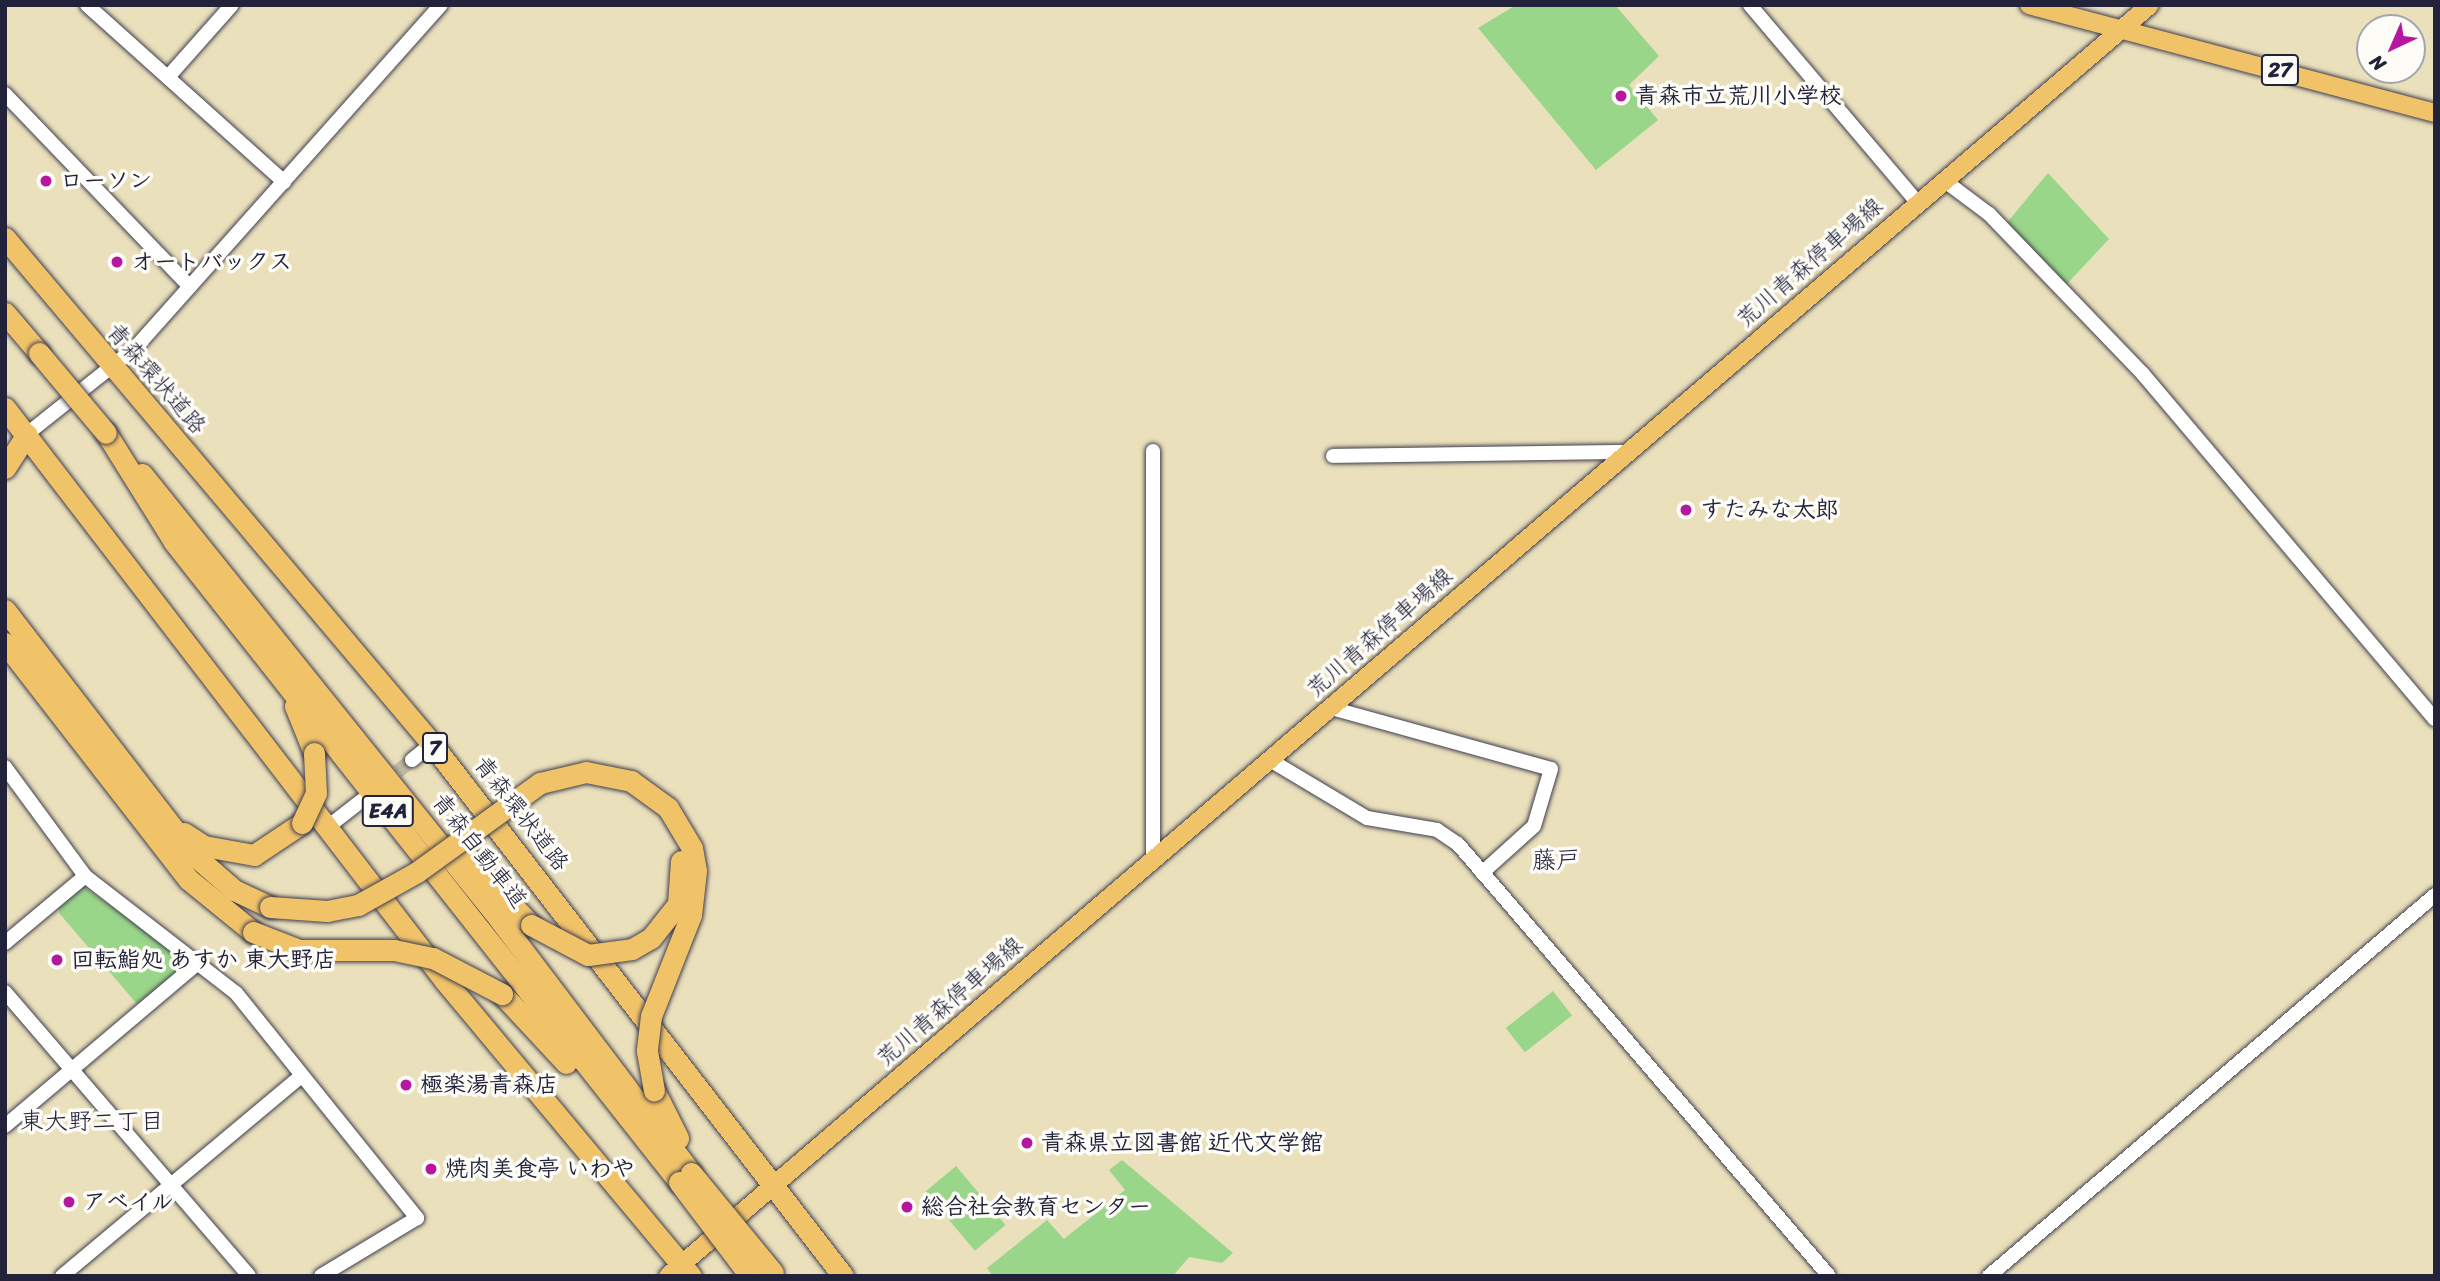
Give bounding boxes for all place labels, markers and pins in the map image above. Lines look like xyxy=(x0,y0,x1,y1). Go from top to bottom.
place label: 青森市立荒川小学校 xyxy=(1635,82,1842,110)
marker: 青森市立荒川小学校 xyxy=(1613,88,1629,104)
place label: ローソン xyxy=(60,167,152,195)
marker: ローソン xyxy=(38,173,54,189)
place label: オートバックス xyxy=(131,248,292,276)
marker: オートバックス xyxy=(109,254,125,270)
place label: すたみな太郎 xyxy=(1700,496,1838,524)
marker: すたみな太郎 xyxy=(1678,502,1694,518)
place label: 回転鮨処 あすか 東大野店 xyxy=(71,946,336,974)
marker: 回転鮨処 あすか 東大野店 xyxy=(49,952,65,968)
place label: 極楽湯青森店 xyxy=(420,1071,558,1099)
marker: 極楽湯青森店 xyxy=(398,1077,414,1093)
place label: 青森県立図書館 近代文学館 xyxy=(1041,1129,1323,1157)
marker: 青森県立図書館 近代文学館 xyxy=(1019,1135,1035,1151)
place label: 焼肉美食亭 いわや xyxy=(445,1155,635,1183)
marker: 焼肉美食亭 いわや xyxy=(423,1161,439,1177)
place label: アベイル xyxy=(83,1188,175,1216)
place label: 総合社会教育センター xyxy=(921,1193,1151,1221)
marker: アベイル xyxy=(61,1194,77,1210)
marker: 総合社会教育センター xyxy=(899,1199,915,1215)

